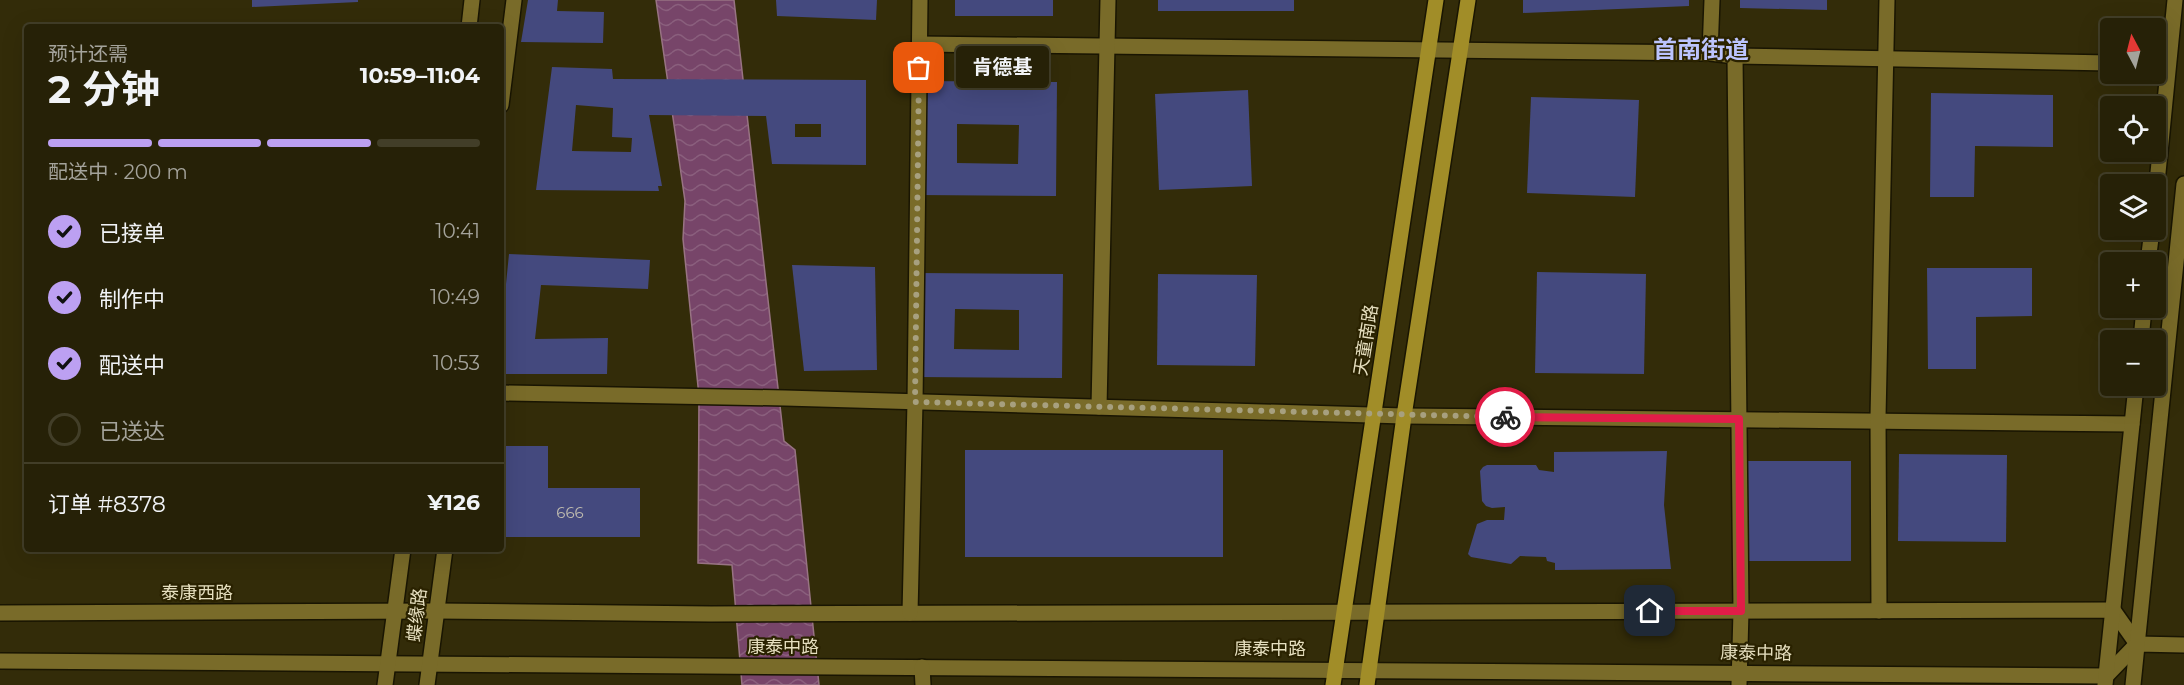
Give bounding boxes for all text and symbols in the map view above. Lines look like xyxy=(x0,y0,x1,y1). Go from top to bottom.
north arrow xyxy=(2100,18,2166,84)
map controls xyxy=(2100,18,2166,396)
district label: 首南街道 xyxy=(1653,35,1749,64)
text: 预计还需 xyxy=(48,42,128,66)
pin xyxy=(893,42,944,93)
callout: 肯德基 xyxy=(955,47,1048,89)
icon: bag xyxy=(902,51,935,84)
text: 肯德基 xyxy=(973,55,1033,79)
text: 10:59–11:04 xyxy=(360,62,480,89)
text: 2 分钟 xyxy=(48,65,160,113)
button: locate xyxy=(2100,96,2166,162)
text: 配送中 · 200 m xyxy=(48,160,188,184)
button: layers xyxy=(2100,174,2166,240)
icon: check xyxy=(48,215,81,248)
text: 10:41 xyxy=(435,219,480,243)
text: 已接单 xyxy=(99,220,165,247)
button: + xyxy=(2100,252,2166,318)
icon: check xyxy=(48,281,81,314)
text: 10:49 xyxy=(430,285,480,309)
text: 制作中 xyxy=(99,286,165,313)
street label: 天童南路 xyxy=(1350,303,1382,377)
button: − xyxy=(2100,330,2166,396)
icon: check xyxy=(48,347,81,380)
text: 10:53 xyxy=(433,351,480,375)
text: 配送中 xyxy=(99,352,165,379)
courier xyxy=(1475,387,1535,447)
icon: bike xyxy=(1489,401,1522,434)
text: 已送达 xyxy=(99,418,165,445)
text: ¥126 xyxy=(428,489,480,516)
text: 订单 #8378 xyxy=(48,491,166,518)
house number: 666 xyxy=(556,503,584,522)
street label: 泰康西路 xyxy=(161,582,233,604)
pin xyxy=(1624,585,1675,636)
street label: 蝶缘路 xyxy=(403,587,431,643)
icon: home xyxy=(1633,594,1666,627)
street label: 康泰中路 xyxy=(747,636,819,658)
street label: 康泰中路 xyxy=(1234,638,1306,660)
street label: 康泰中路 xyxy=(1720,641,1792,665)

